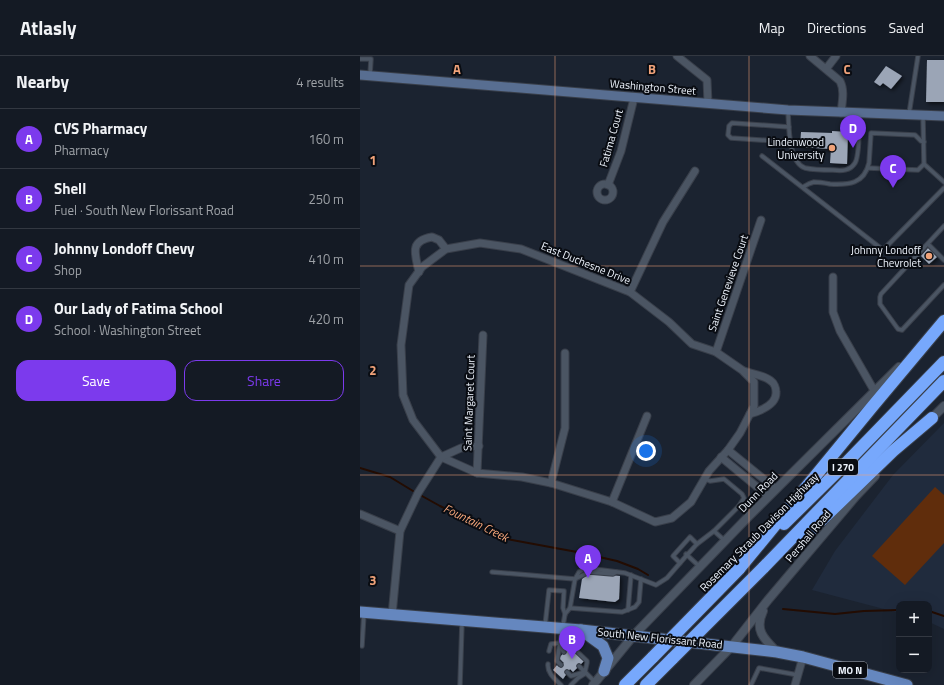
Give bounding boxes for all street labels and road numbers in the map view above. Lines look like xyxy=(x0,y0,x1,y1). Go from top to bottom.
street label: Washington Street xyxy=(609,75,697,99)
street label: Fatima Court xyxy=(595,107,627,169)
street label: Saint Genevieve Court xyxy=(704,232,752,333)
street label: East Duchesne Drive xyxy=(539,238,634,288)
street label: Saint Margaret Court xyxy=(459,354,479,451)
road number: I 270 xyxy=(828,459,858,475)
street label: Rosemary Straub Davison Highway xyxy=(696,468,823,595)
street label: Dunn Road xyxy=(735,468,782,516)
street label: Pershall Road xyxy=(781,506,835,566)
street label: South New Florissant Road xyxy=(597,623,723,653)
road number: MO N xyxy=(833,662,867,678)

